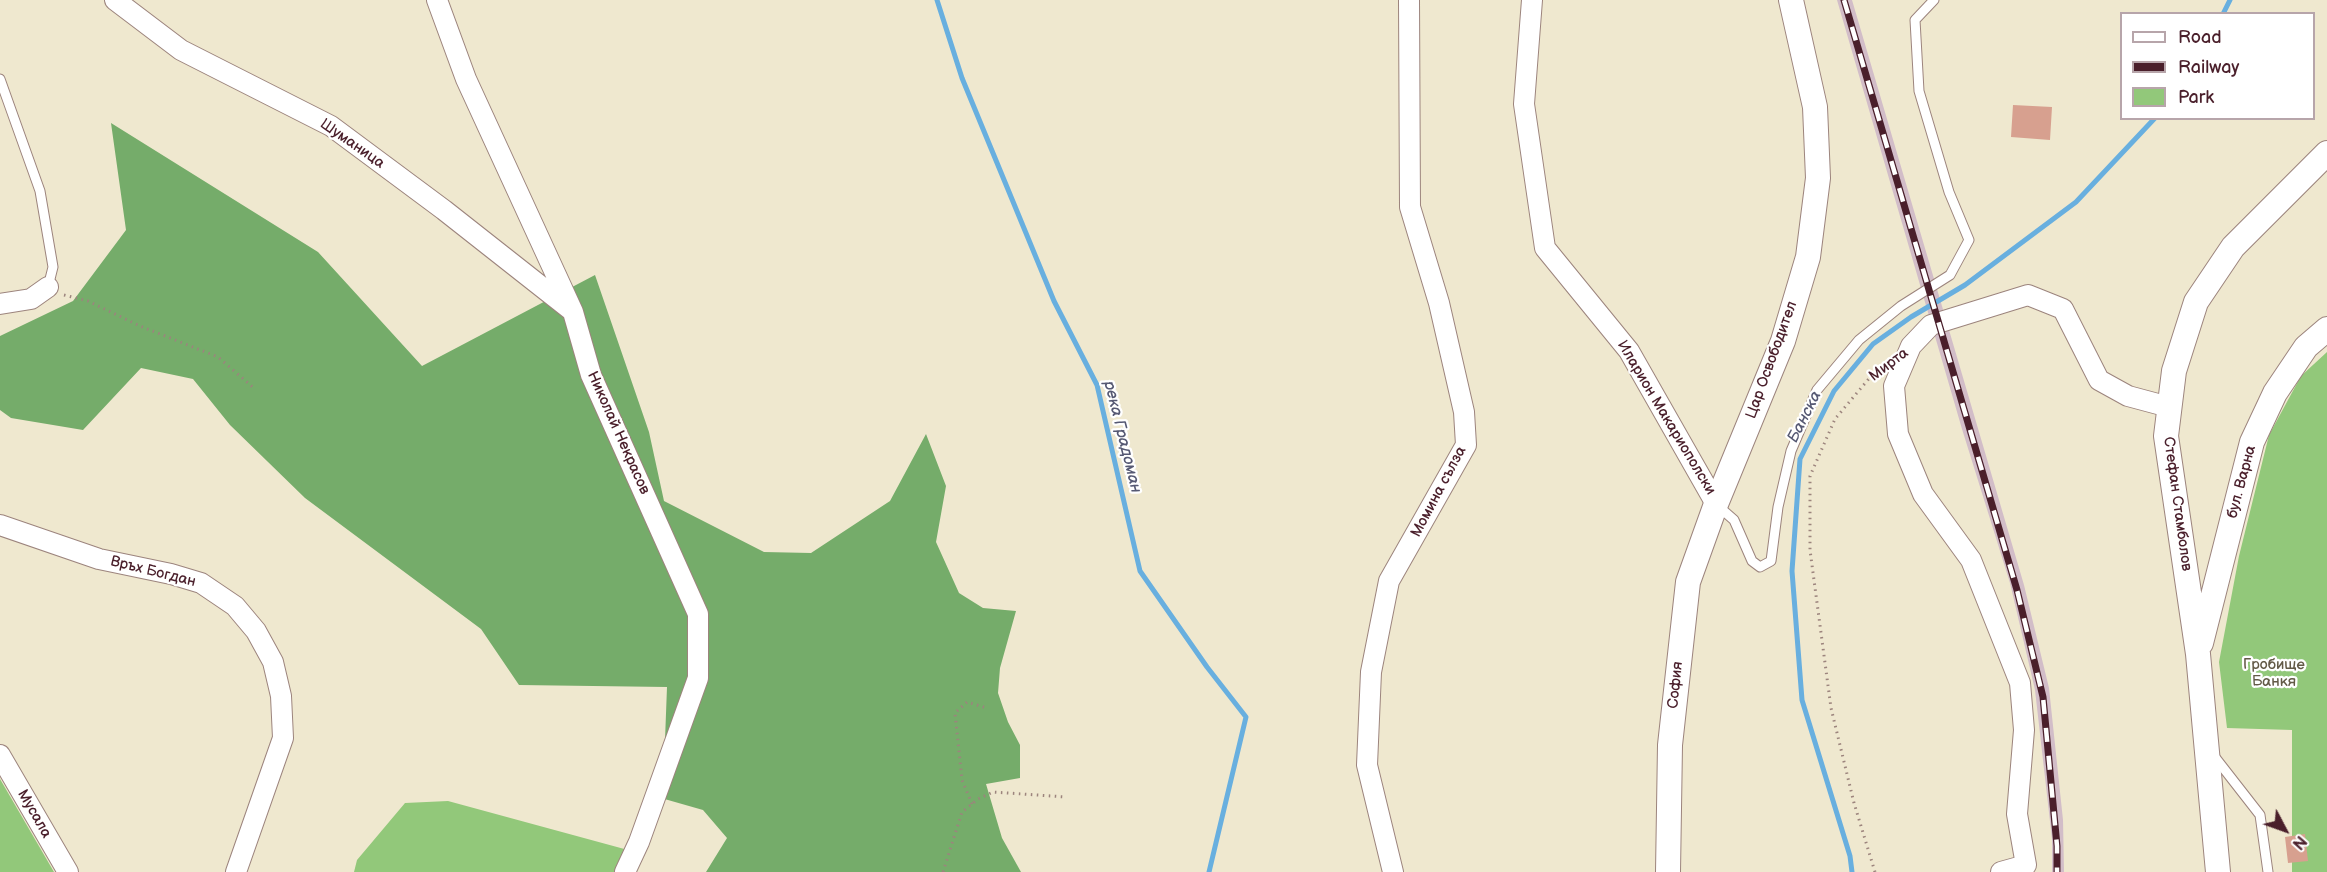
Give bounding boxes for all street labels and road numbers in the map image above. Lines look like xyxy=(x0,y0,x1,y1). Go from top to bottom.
street label: Шуманица xyxy=(316,115,388,173)
street label: Цар Освободител xyxy=(1742,299,1802,421)
street label: Иларион Макариополски xyxy=(1613,338,1719,498)
street label: Мирта xyxy=(1866,344,1912,386)
street label: Николай Некрасов xyxy=(583,369,653,497)
street label: Стефан Стамболов xyxy=(2159,436,2195,572)
street label: Момина сълза xyxy=(1407,443,1471,541)
street label: бул. Варна xyxy=(2224,444,2260,520)
street label: Връх Богдан xyxy=(108,553,198,591)
street label: София xyxy=(1665,661,1687,709)
street label: Мусала xyxy=(13,787,55,841)

